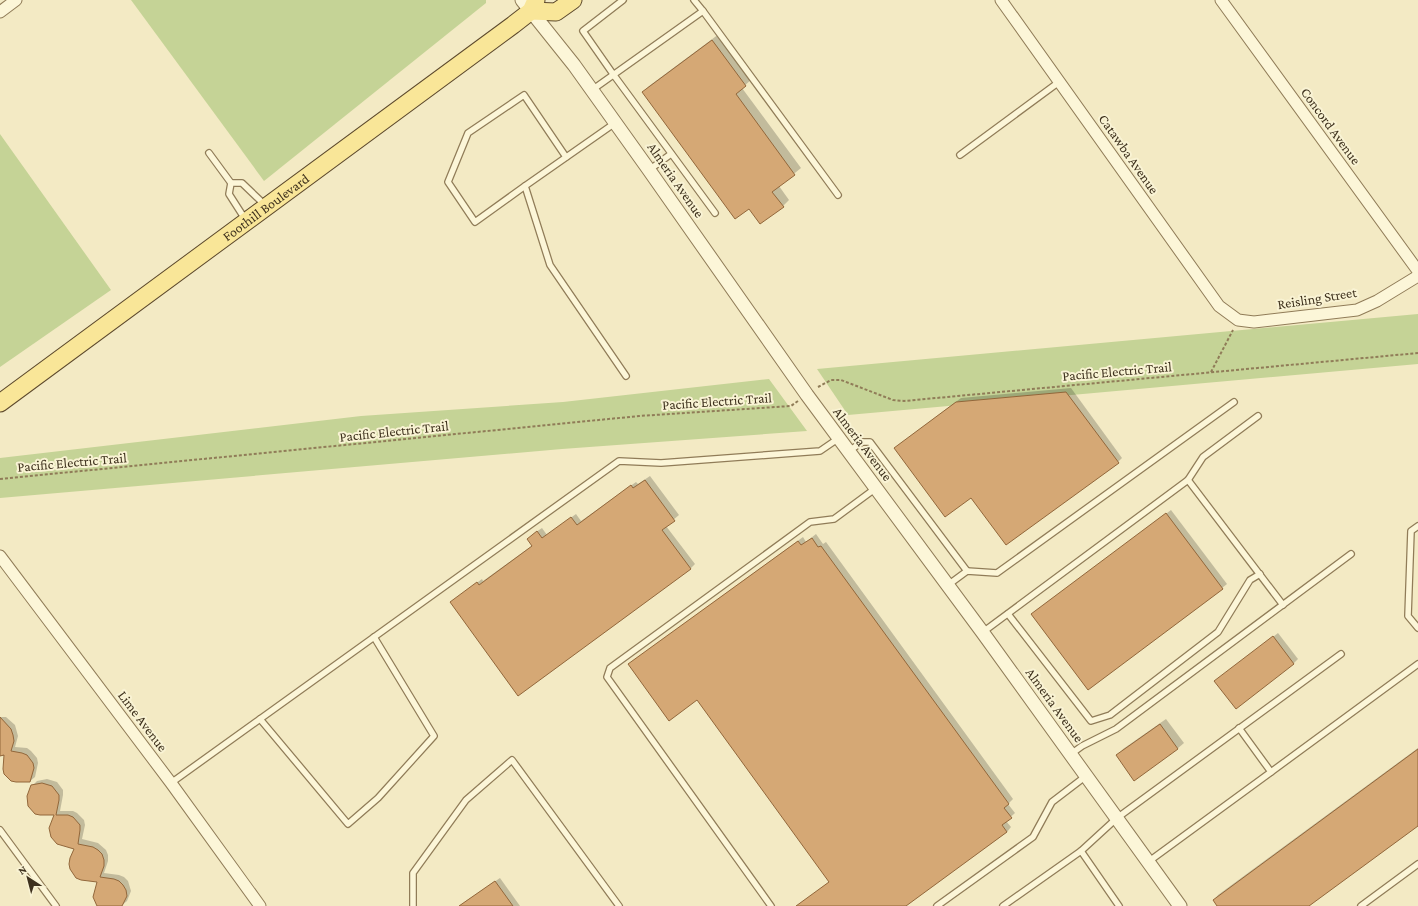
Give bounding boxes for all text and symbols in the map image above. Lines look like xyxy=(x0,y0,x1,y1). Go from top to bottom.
street label: Concord Avenue xyxy=(1298,84,1364,168)
street label: Catawba Avenue xyxy=(1096,111,1162,197)
street label: Almeria Avenue xyxy=(644,139,708,221)
street label: Foothill Boulevard xyxy=(219,170,312,244)
street label: Reisling Street xyxy=(1276,284,1358,312)
street label: Pacific Electric Trail xyxy=(1062,358,1173,384)
street label: Pacific Electric Trail xyxy=(662,389,773,413)
street label: Almeria Avenue xyxy=(830,404,896,484)
street label: Pacific Electric Trail xyxy=(339,417,450,445)
street label: Pacific Electric Trail xyxy=(17,449,128,475)
street label: Almeria Avenue xyxy=(1023,665,1087,745)
street label: Lime Avenue xyxy=(115,687,171,755)
north arrow xyxy=(8,858,48,898)
text: N xyxy=(16,863,29,877)

